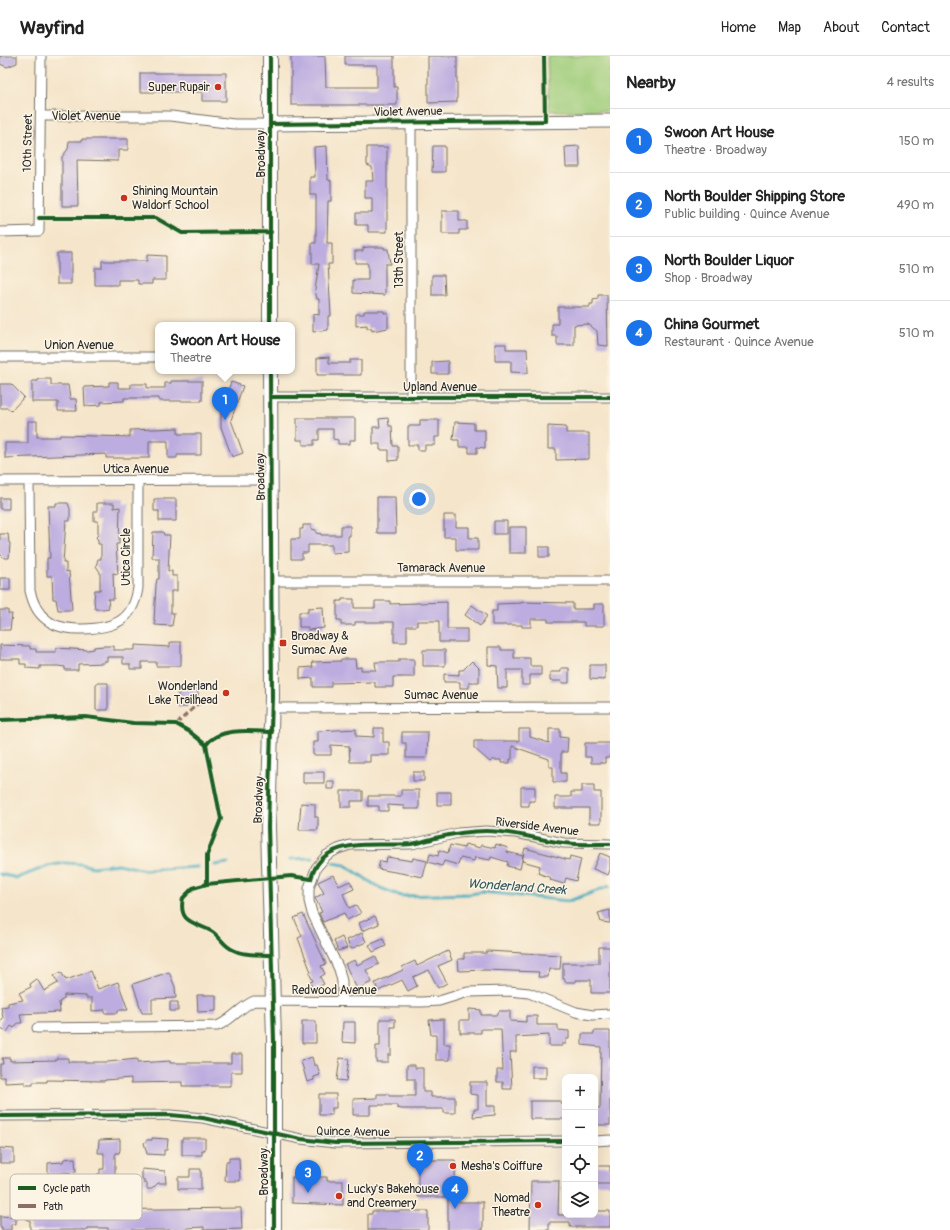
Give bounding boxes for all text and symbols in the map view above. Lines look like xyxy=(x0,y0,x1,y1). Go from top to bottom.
text: Wayfind xyxy=(20,16,84,40)
text: Home xyxy=(721,19,756,36)
text: Map xyxy=(778,19,801,36)
text: About xyxy=(823,19,859,36)
text: Contact xyxy=(881,19,930,36)
text: Nearby xyxy=(626,72,675,93)
text: 4 results xyxy=(887,74,934,90)
place label: Super Rupair xyxy=(148,80,211,95)
marker: Super Rupair xyxy=(213,82,223,92)
street label: Violet Avenue xyxy=(373,104,443,120)
street label: Violet Avenue xyxy=(52,109,121,124)
street label: 10th Street xyxy=(20,113,36,172)
text: Swoon Art House xyxy=(664,123,774,142)
street label: Broadway xyxy=(254,130,269,178)
text: 1 xyxy=(636,133,642,149)
text: 150 m xyxy=(899,133,934,149)
text: Theatre · Broadway xyxy=(664,142,767,158)
place label: Shining Mountain Waldorf School xyxy=(132,184,218,213)
text: North Boulder Shipping Store xyxy=(664,187,845,206)
marker: Shining Mountain Waldorf School xyxy=(119,193,129,203)
text: 2 xyxy=(635,197,643,213)
text: 490 m xyxy=(897,197,934,213)
text: Public building · Quince Avenue xyxy=(664,206,829,222)
street label: 13th Street xyxy=(392,231,407,289)
text: North Boulder Liquor xyxy=(664,251,794,270)
text: 3 xyxy=(635,261,643,277)
text: 510 m xyxy=(899,261,934,277)
text: Shop · Broadway xyxy=(664,270,752,286)
text: China Gourmet xyxy=(664,315,759,334)
popup xyxy=(155,322,295,374)
text: 4 xyxy=(635,325,643,341)
text: 510 m xyxy=(899,325,934,341)
text: Swoon Art House xyxy=(170,331,280,350)
text: Restaurant · Quince Avenue xyxy=(664,334,814,350)
street label: Union Avenue xyxy=(44,338,114,353)
text: Theatre xyxy=(170,350,211,366)
street label: Upland Avenue xyxy=(403,380,477,395)
pin: 1 xyxy=(212,387,238,420)
street label: Broadway xyxy=(253,453,269,501)
street label: Utica Avenue xyxy=(103,462,169,477)
your location xyxy=(409,489,429,509)
street label: Utica Circle xyxy=(119,528,134,586)
street label: Tamarack Avenue xyxy=(397,561,485,576)
place label: Broadway & Sumac Ave xyxy=(291,629,349,658)
marker: Broadway & Sumac Ave xyxy=(278,638,288,648)
place label: Wonderland Lake Trailhead xyxy=(148,679,218,708)
marker: Wonderland Lake Trailhead xyxy=(221,688,231,698)
street label: Sumac Avenue xyxy=(404,688,478,703)
street label: Broadway xyxy=(251,776,267,824)
street label: Riverside Avenue xyxy=(494,814,580,840)
water label: Wonderland Creek xyxy=(467,876,568,899)
street label: Redwood Avenue xyxy=(291,983,377,998)
map controls xyxy=(562,1074,598,1218)
button: + xyxy=(562,1074,598,1110)
button: − xyxy=(562,1110,598,1146)
street label: Quince Avenue xyxy=(316,1124,390,1140)
pin: 2 xyxy=(407,1143,433,1176)
button: locate xyxy=(562,1146,598,1182)
street label: Broadway xyxy=(257,1148,272,1196)
place label: Mesha's Coiffure xyxy=(461,1159,542,1174)
pin: 3 xyxy=(295,1160,321,1193)
marker: Mesha's Coiffure xyxy=(448,1161,458,1171)
legend xyxy=(10,1174,142,1220)
pin: 4 xyxy=(442,1176,468,1209)
text: Cycle path xyxy=(43,1182,90,1195)
place label: Lucky's Bakehouse and Creamery xyxy=(347,1182,439,1211)
button: layers xyxy=(562,1182,598,1218)
marker: Lucky's Bakehouse and Creamery xyxy=(334,1191,344,1201)
place label: Nomad Theatre xyxy=(492,1191,530,1220)
text: Path xyxy=(43,1200,63,1213)
marker: Nomad Theatre xyxy=(533,1200,543,1210)

